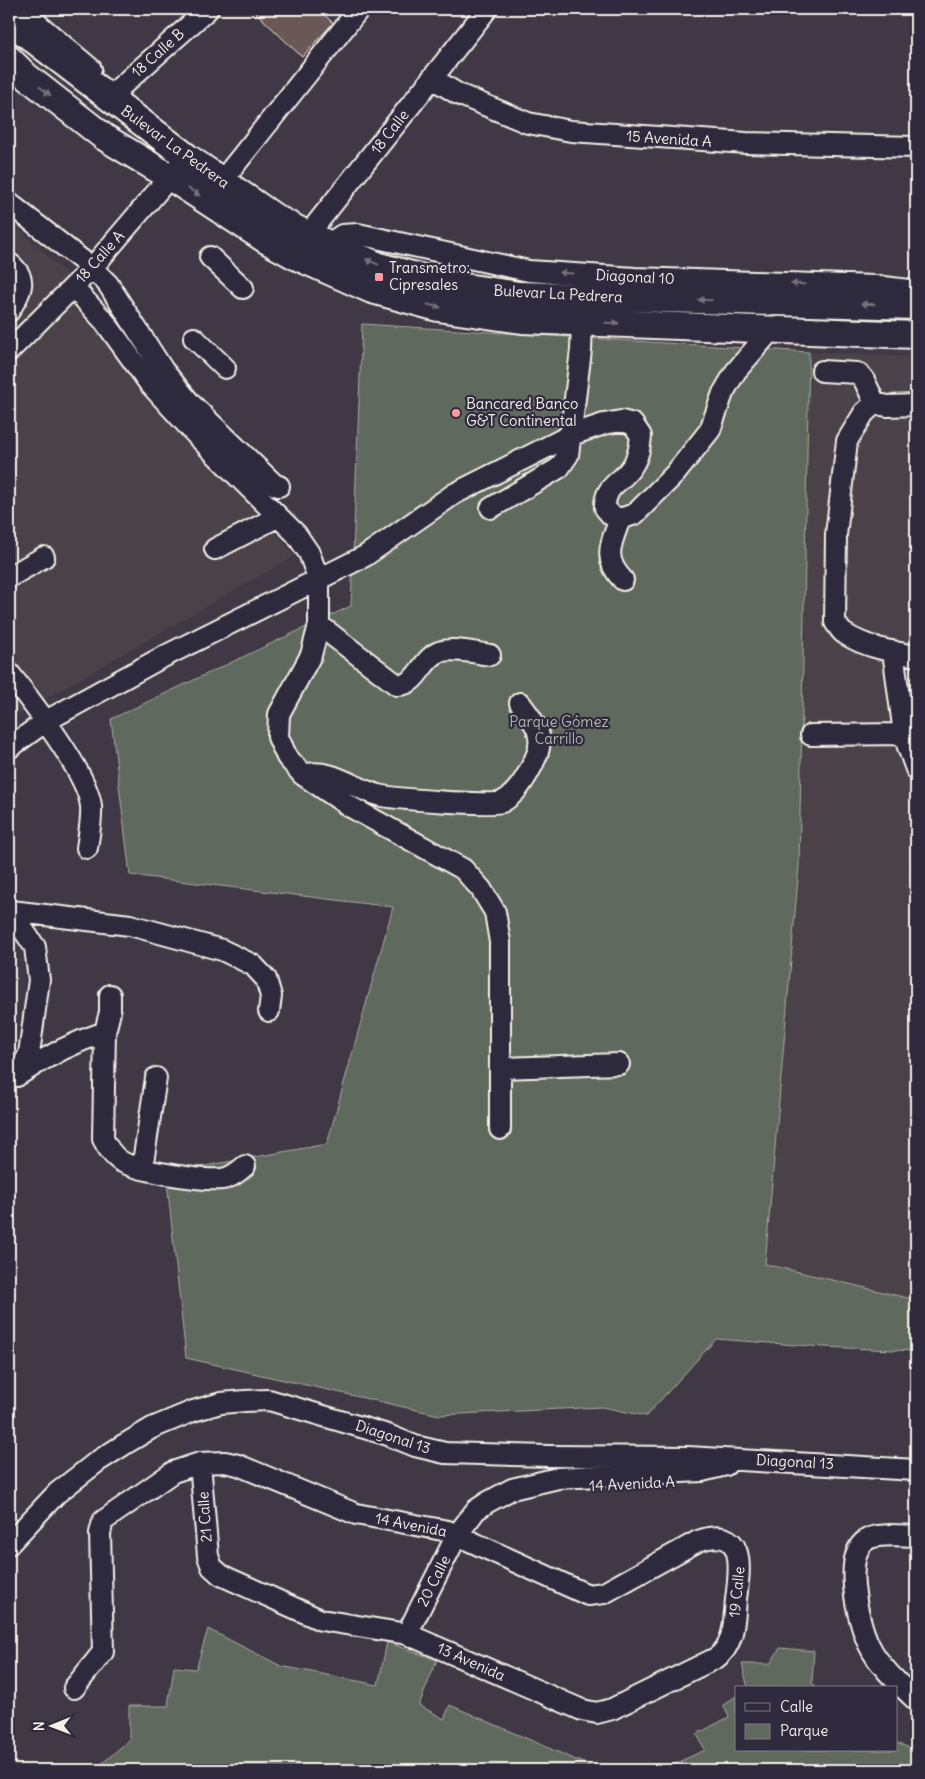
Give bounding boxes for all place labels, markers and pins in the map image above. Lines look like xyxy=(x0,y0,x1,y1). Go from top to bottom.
place label: Transmetro: Cipresales xyxy=(389,258,470,294)
marker: Transmetro: Cipresales xyxy=(373,271,385,283)
place label: Bancared Banco G&T Continental xyxy=(466,394,578,430)
marker: Bancared Banco G&T Continental xyxy=(450,407,462,419)

